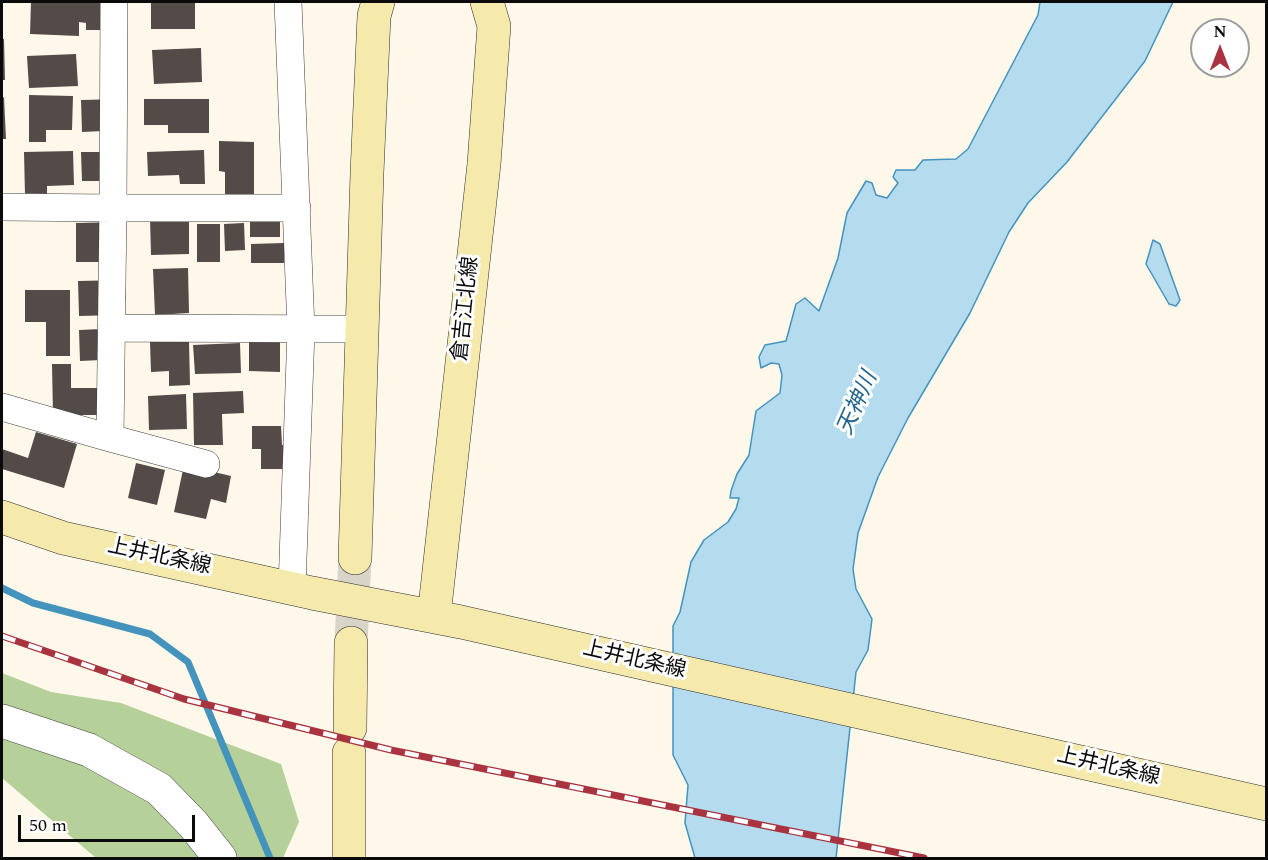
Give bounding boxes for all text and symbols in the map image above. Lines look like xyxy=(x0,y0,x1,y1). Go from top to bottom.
north arrow xyxy=(1190,18,1250,78)
text: N xyxy=(1213,20,1227,44)
street label: 倉吉江北線 xyxy=(449,255,485,363)
water label: 天神川 xyxy=(834,368,884,440)
street label: 上井北条線 xyxy=(105,535,213,581)
street label: 上井北条線 xyxy=(580,637,688,685)
street label: 上井北条線 xyxy=(1054,744,1162,792)
scale bar xyxy=(21,803,198,841)
text: 50 m xyxy=(29,812,67,839)

